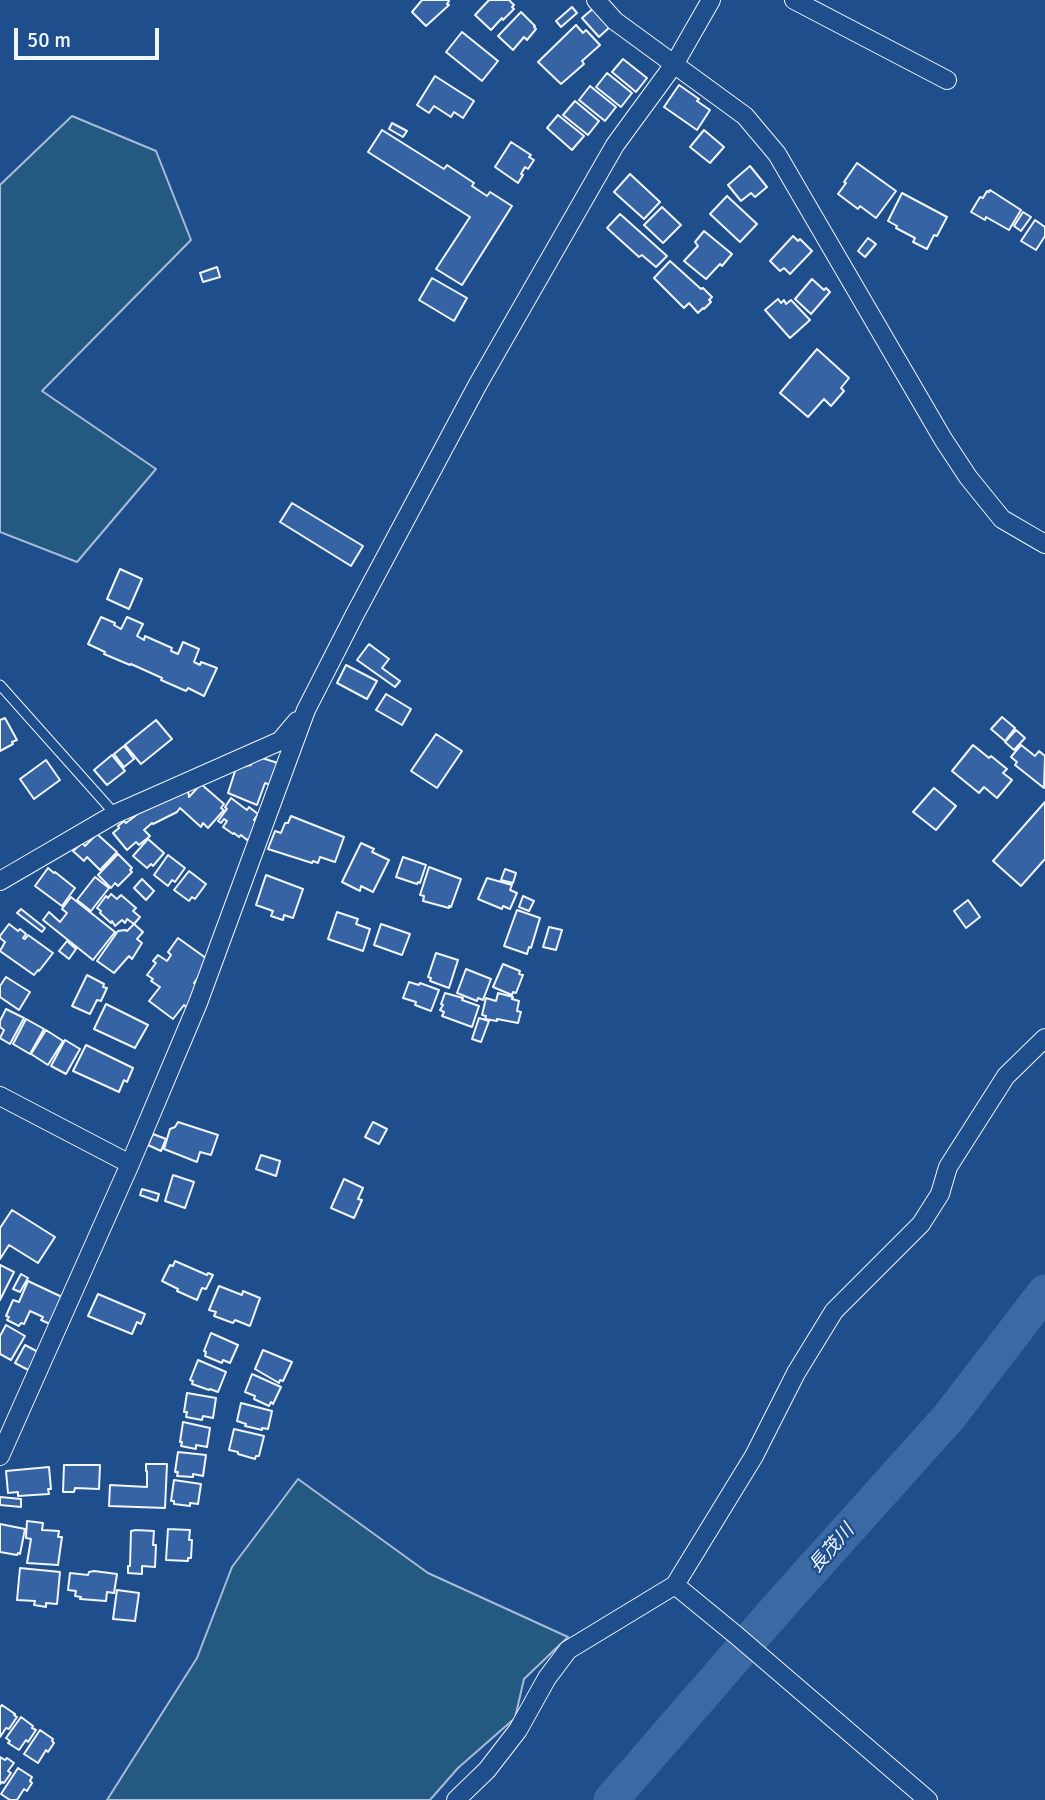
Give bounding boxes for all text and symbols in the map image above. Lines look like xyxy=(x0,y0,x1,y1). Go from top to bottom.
scale bar xyxy=(18,14,163,58)
text: 50 m xyxy=(27,27,71,53)
water label: 長茂川 xyxy=(805,1520,859,1578)

